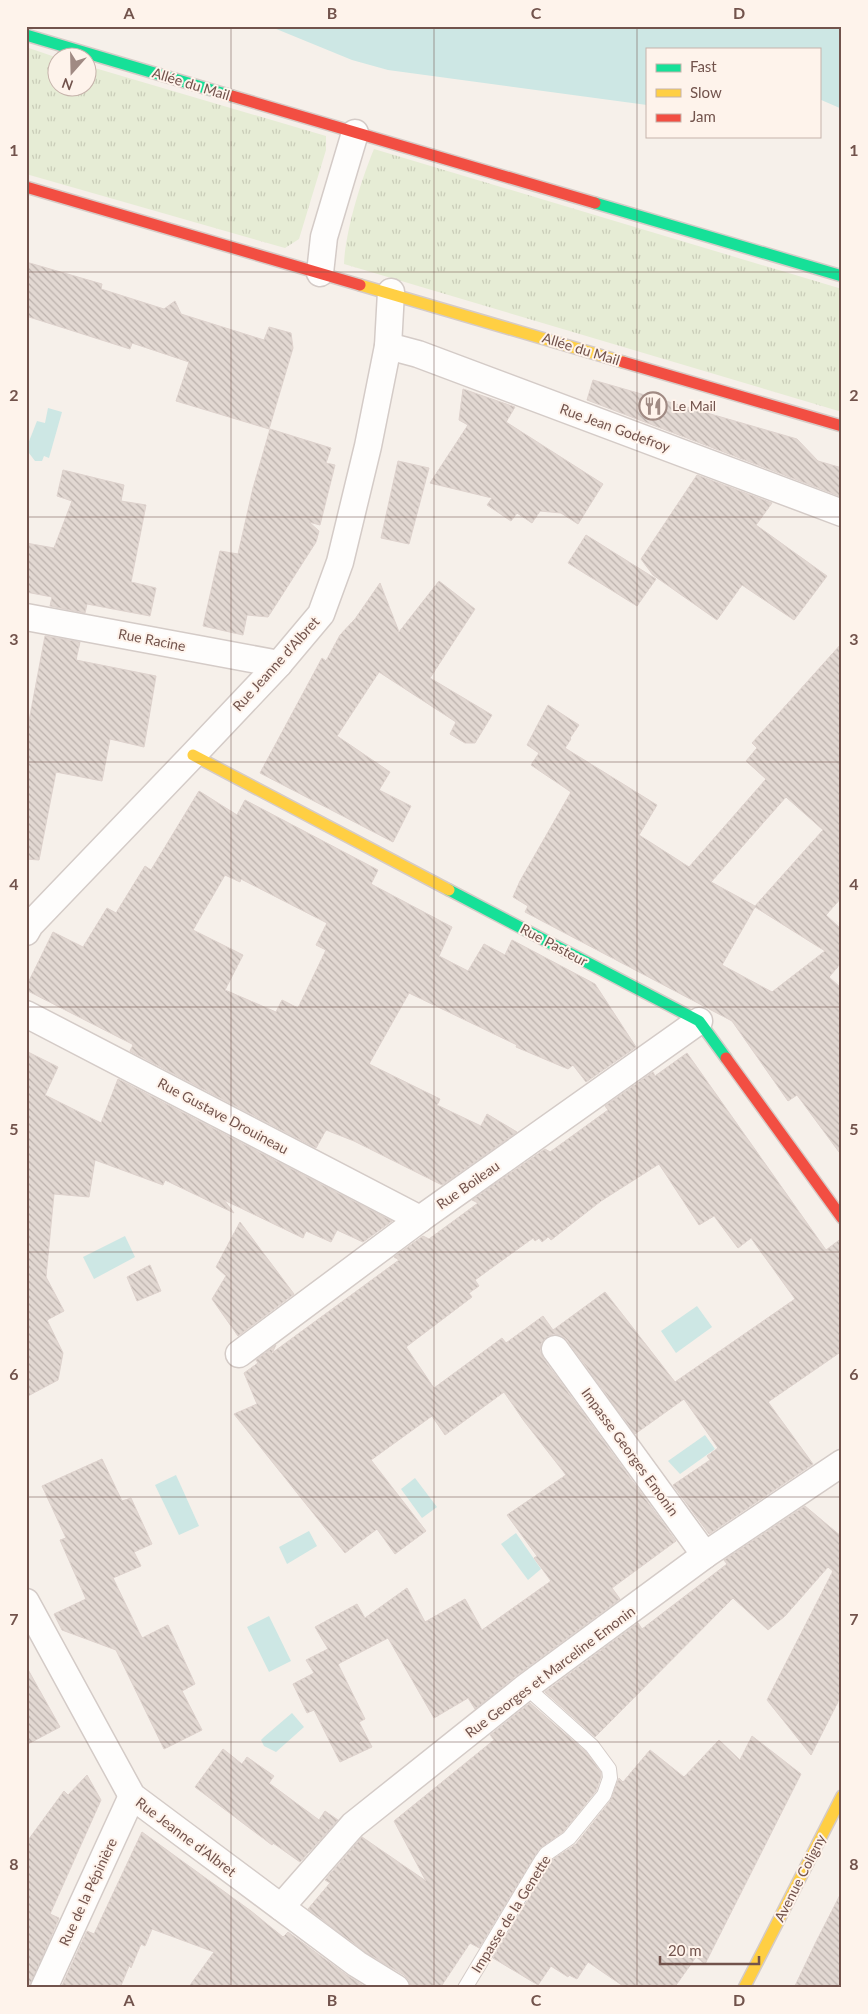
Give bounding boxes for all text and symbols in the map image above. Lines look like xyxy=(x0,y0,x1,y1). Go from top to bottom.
text: A xyxy=(122,3,135,22)
text: B xyxy=(327,3,337,22)
text: C xyxy=(531,3,542,22)
text: D xyxy=(733,3,745,22)
north arrow xyxy=(48,48,98,98)
legend xyxy=(646,48,820,138)
text: Fast xyxy=(690,57,717,75)
street label: Allée du Mail xyxy=(150,64,232,103)
text: N xyxy=(59,75,75,95)
text: Slow xyxy=(690,83,722,101)
text: Jam xyxy=(690,107,716,125)
text: 1 xyxy=(9,140,19,159)
text: 1 xyxy=(849,140,859,159)
street label: Allée du Mail xyxy=(540,329,622,368)
text: 2 xyxy=(9,385,19,404)
text: 2 xyxy=(849,385,859,404)
restaurant icon: Le Mail xyxy=(638,391,668,421)
place label: Le Mail xyxy=(672,397,716,414)
street label: Rue Jean Godefroy xyxy=(558,400,673,456)
street label: Rue Jeanne d'Albret xyxy=(229,613,322,714)
street label: Rue Racine xyxy=(117,625,187,654)
text: 3 xyxy=(9,629,19,648)
text: 3 xyxy=(849,629,859,648)
text: 4 xyxy=(9,874,19,893)
text: 4 xyxy=(849,874,859,893)
street label: Rue Pasteur xyxy=(518,920,591,969)
street label: Rue Gustave Drouineau xyxy=(155,1074,291,1157)
text: 5 xyxy=(9,1119,19,1138)
text: 5 xyxy=(849,1119,859,1138)
street label: Rue Boileau xyxy=(433,1157,502,1212)
text: 6 xyxy=(9,1364,19,1383)
text: 6 xyxy=(849,1364,859,1383)
street label: Impasse Georges Emonin xyxy=(578,1384,683,1519)
street label: Rue Georges et Marceline Emonin xyxy=(461,1602,638,1741)
text: 7 xyxy=(9,1609,19,1628)
text: 7 xyxy=(849,1609,859,1628)
street label: Rue Jeanne d'Albret xyxy=(133,1793,240,1880)
street label: Avenue Coligny xyxy=(770,1831,829,1924)
street label: Rue de la Pépinière xyxy=(55,1835,120,1949)
street label: Impasse de la Genette xyxy=(467,1852,554,1976)
text: 8 xyxy=(9,1854,19,1873)
text: 8 xyxy=(849,1854,859,1873)
scale bar xyxy=(660,1934,759,1966)
text: 20 m xyxy=(668,1941,702,1959)
text: A xyxy=(122,1990,135,2009)
text: B xyxy=(327,1990,337,2009)
text: C xyxy=(531,1990,542,2009)
text: D xyxy=(733,1990,745,2009)

